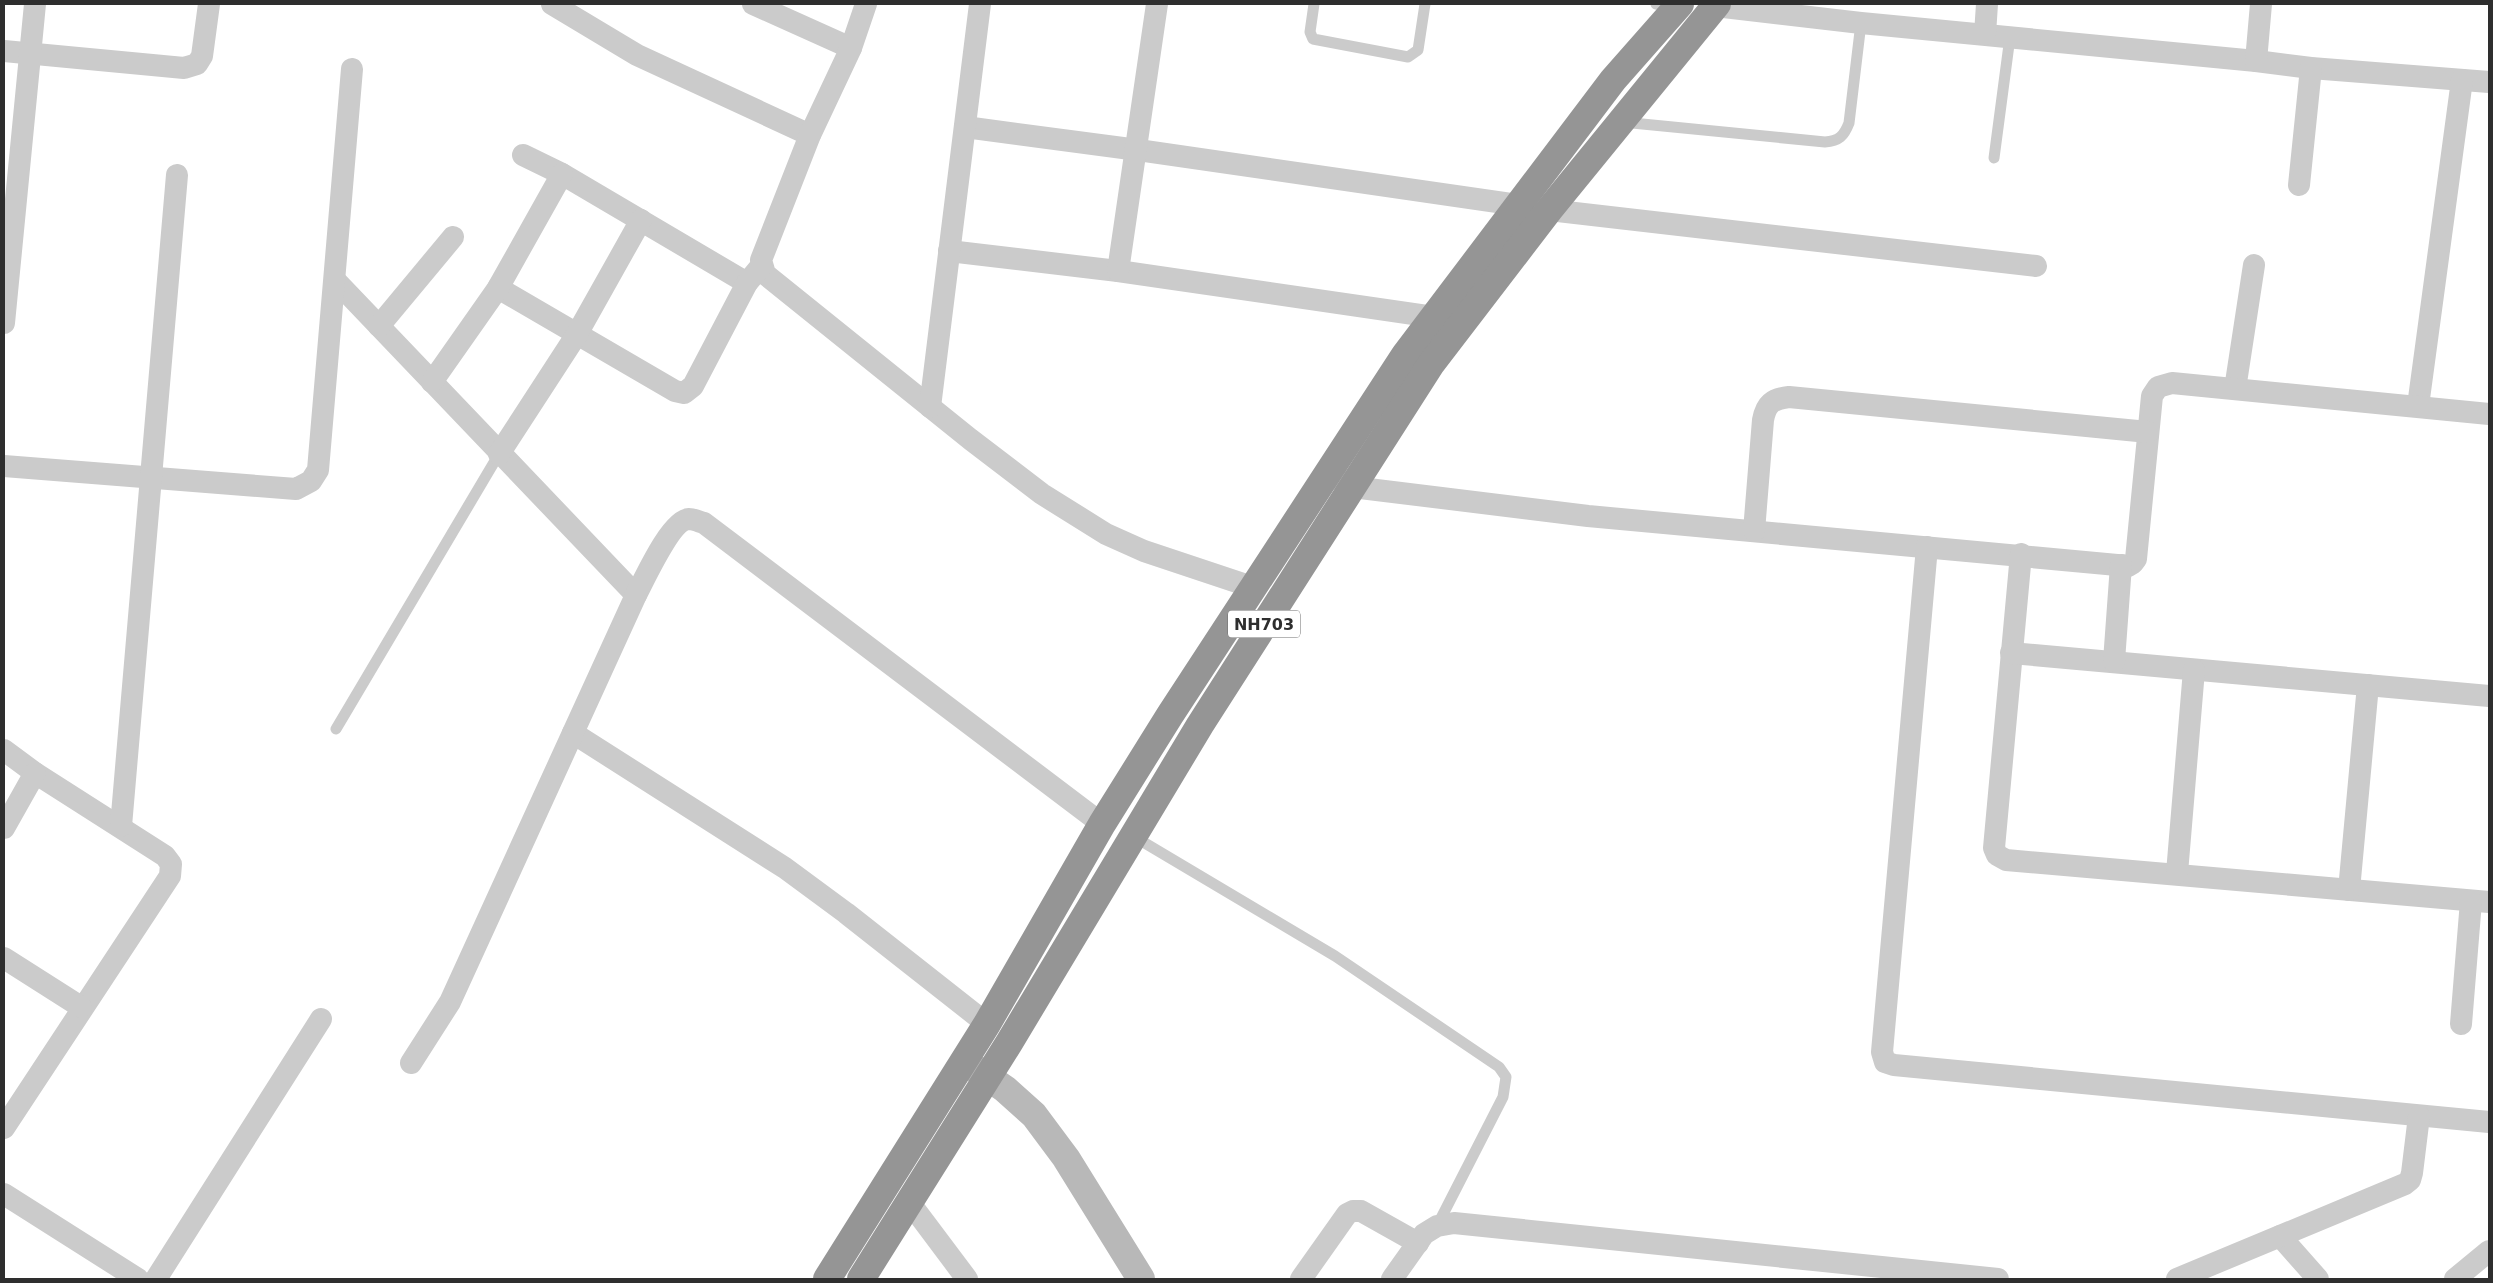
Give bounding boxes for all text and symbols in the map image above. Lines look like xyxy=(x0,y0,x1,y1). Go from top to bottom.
road number: NH703 xyxy=(1228,610,1300,638)

